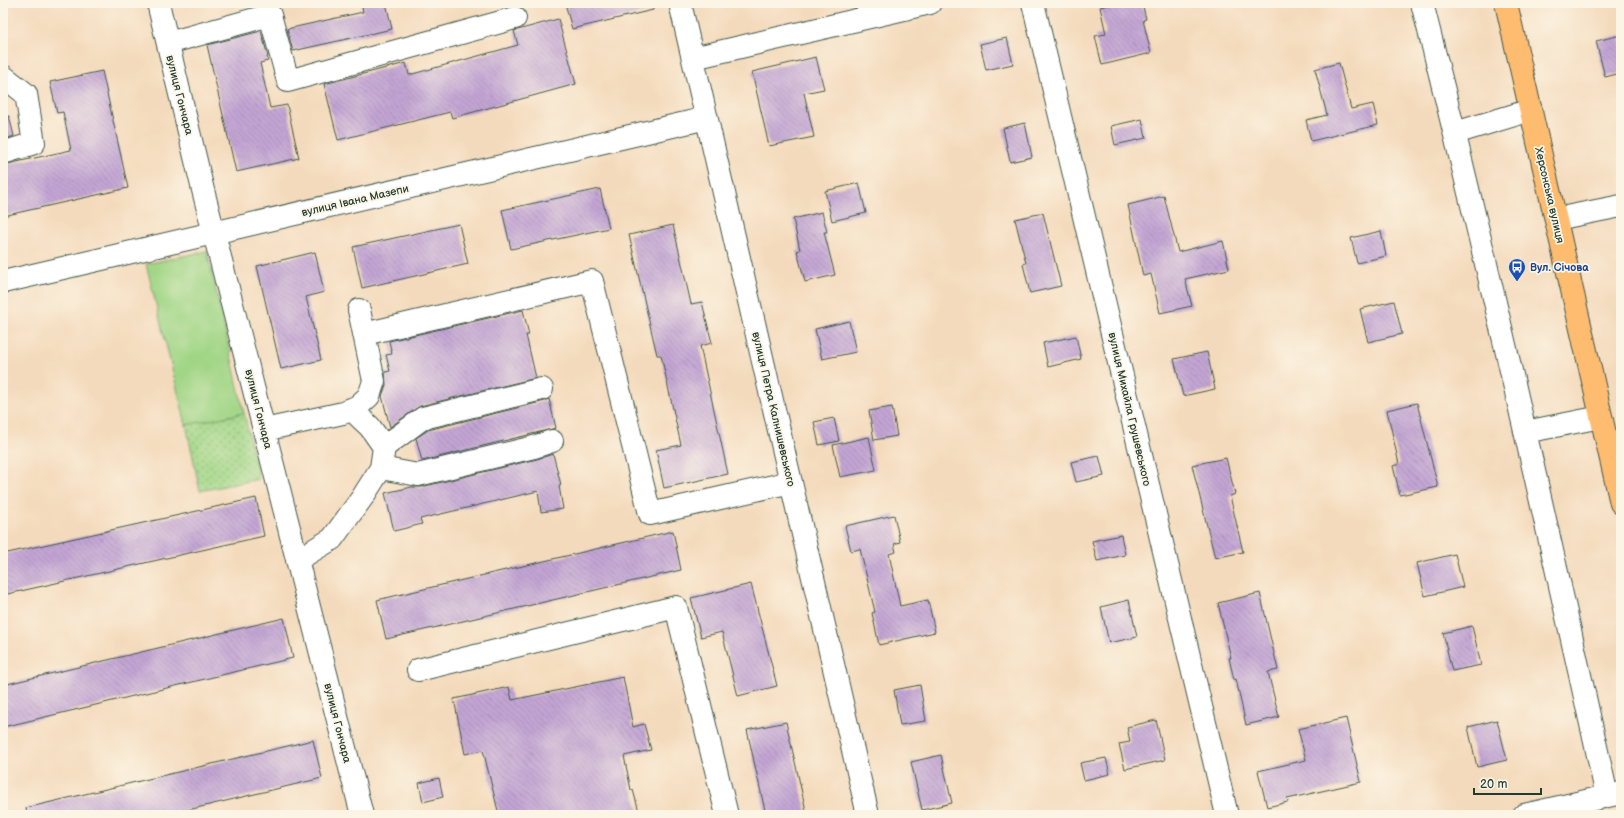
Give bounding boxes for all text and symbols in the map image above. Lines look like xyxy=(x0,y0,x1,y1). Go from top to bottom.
street label: вулиця Гончара xyxy=(163,54,196,137)
street label: Херсонська вулиця xyxy=(1532,146,1567,244)
street label: вулиця Івана Мазепи xyxy=(300,182,410,219)
bus stop icon: Вул. Січова xyxy=(1507,257,1527,282)
place label: Вул. Січова xyxy=(1530,261,1589,274)
street label: вулиця Петра Калнишевського xyxy=(749,330,798,488)
street label: вулиця Михайла Грушевського xyxy=(1105,331,1154,487)
street label: вулиця Гончара xyxy=(242,368,275,451)
street label: вулиця Гончара xyxy=(321,682,354,765)
scale bar xyxy=(1474,770,1541,796)
text: 20 m xyxy=(1480,777,1507,792)

